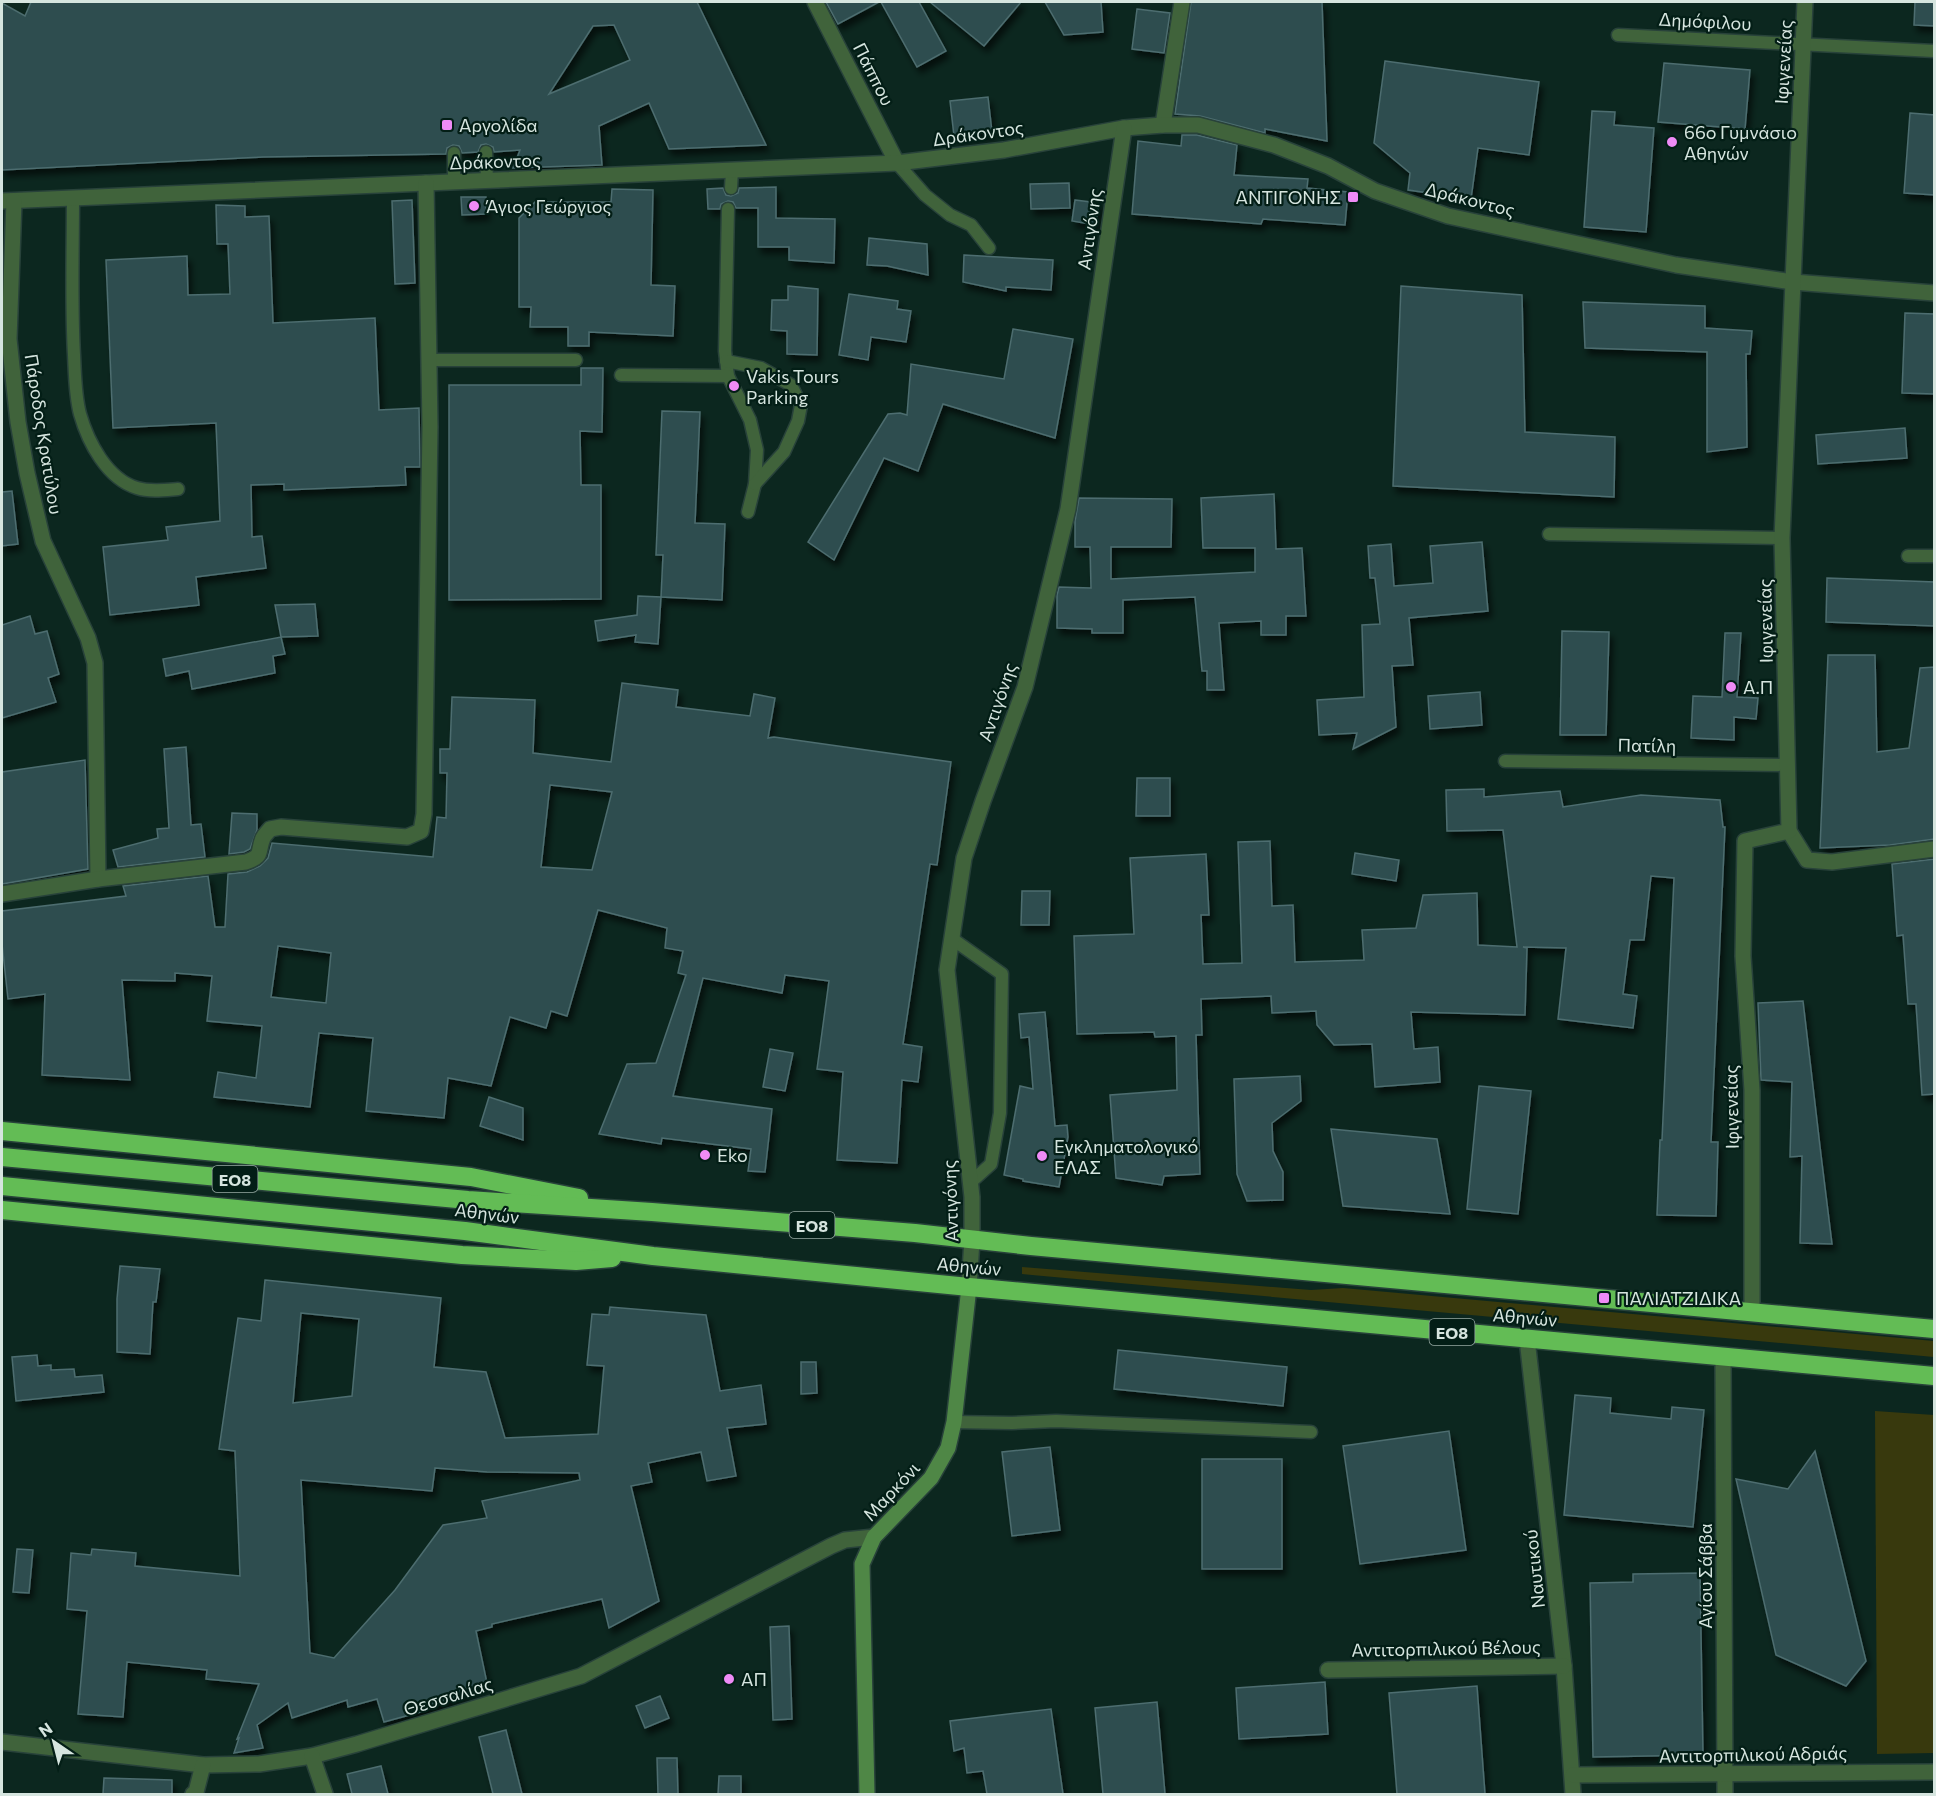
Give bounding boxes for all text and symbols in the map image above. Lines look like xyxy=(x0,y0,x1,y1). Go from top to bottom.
street label: Δημόφιλου xyxy=(1658,8,1752,34)
street label: Ιφιγενείας xyxy=(1770,19,1796,105)
street label: Πάππου xyxy=(849,39,899,109)
place label: Αργολίδα xyxy=(459,114,538,136)
street label: Δράκοντος xyxy=(931,116,1025,150)
marker: Αργολίδα xyxy=(440,118,454,132)
place label: 66ο Γυμνάσιο Αθηνών xyxy=(1684,121,1797,164)
marker: 66ο Γυμνάσιο Αθηνών xyxy=(1665,135,1679,149)
street label: Δράκοντος xyxy=(449,148,541,174)
street label: Δράκοντος xyxy=(1423,177,1517,221)
place label: ΑΝΤΙΓΟΝΗΣ xyxy=(1235,186,1341,208)
street label: Αντιγόνης xyxy=(1072,187,1106,271)
marker: ΑΝΤΙΓΟΝΗΣ xyxy=(1346,190,1360,204)
place label: Άγιος Γεώργιος xyxy=(485,195,611,217)
marker: Άγιος Γεώργιος xyxy=(467,199,481,213)
street label: Πάροδος Κρατύλου xyxy=(20,352,68,516)
place label: Vakis Tours Parking xyxy=(746,365,839,408)
marker: Vakis Tours Parking xyxy=(727,379,741,393)
street label: Ιφιγενείας xyxy=(1753,578,1777,663)
street label: Αντιγόνης xyxy=(973,660,1021,744)
place label: Α.Π xyxy=(1743,676,1773,698)
marker: Α.Π xyxy=(1724,680,1738,694)
street label: Πατίλη xyxy=(1618,733,1676,757)
street label: Ιφιγενείας xyxy=(1719,1064,1743,1149)
place label: Εγκληματολογικό ΕΛΑΣ xyxy=(1054,1135,1198,1178)
place label: Eko xyxy=(717,1144,748,1166)
marker: Eko xyxy=(698,1148,712,1162)
marker: Εγκληματολογικό ΕΛΑΣ xyxy=(1035,1149,1049,1163)
street label: Αντιγόνης xyxy=(938,1159,962,1242)
road number: ΕΟ8 xyxy=(212,1166,258,1192)
street label: Αθηνών xyxy=(454,1198,520,1228)
road number: ΕΟ8 xyxy=(790,1212,834,1238)
street label: Αθηνών xyxy=(936,1252,1002,1280)
place label: ΠΑΛΙΑΤΖΙΔΙΚΑ xyxy=(1616,1287,1741,1309)
marker: ΠΑΛΙΑΤΖΙΔΙΚΑ xyxy=(1597,1291,1611,1305)
street label: Αθηνών xyxy=(1492,1303,1558,1331)
road number: ΕΟ8 xyxy=(1430,1319,1474,1345)
street label: Μαρκόνι xyxy=(858,1456,924,1525)
street label: Αγίου Σάββα xyxy=(1694,1523,1716,1629)
street label: Ναυτικού xyxy=(1519,1529,1549,1609)
street label: Αντιτορπιλικού Βέλους xyxy=(1351,1635,1541,1661)
place label: ΑΠ xyxy=(741,1668,767,1690)
street label: Θεσσαλίας xyxy=(401,1672,495,1720)
marker: ΑΠ xyxy=(722,1672,736,1686)
north arrow xyxy=(24,1712,84,1772)
text: N xyxy=(35,1718,55,1741)
street label: Αντιτορπιλικού Αδριάς xyxy=(1659,1741,1847,1767)

